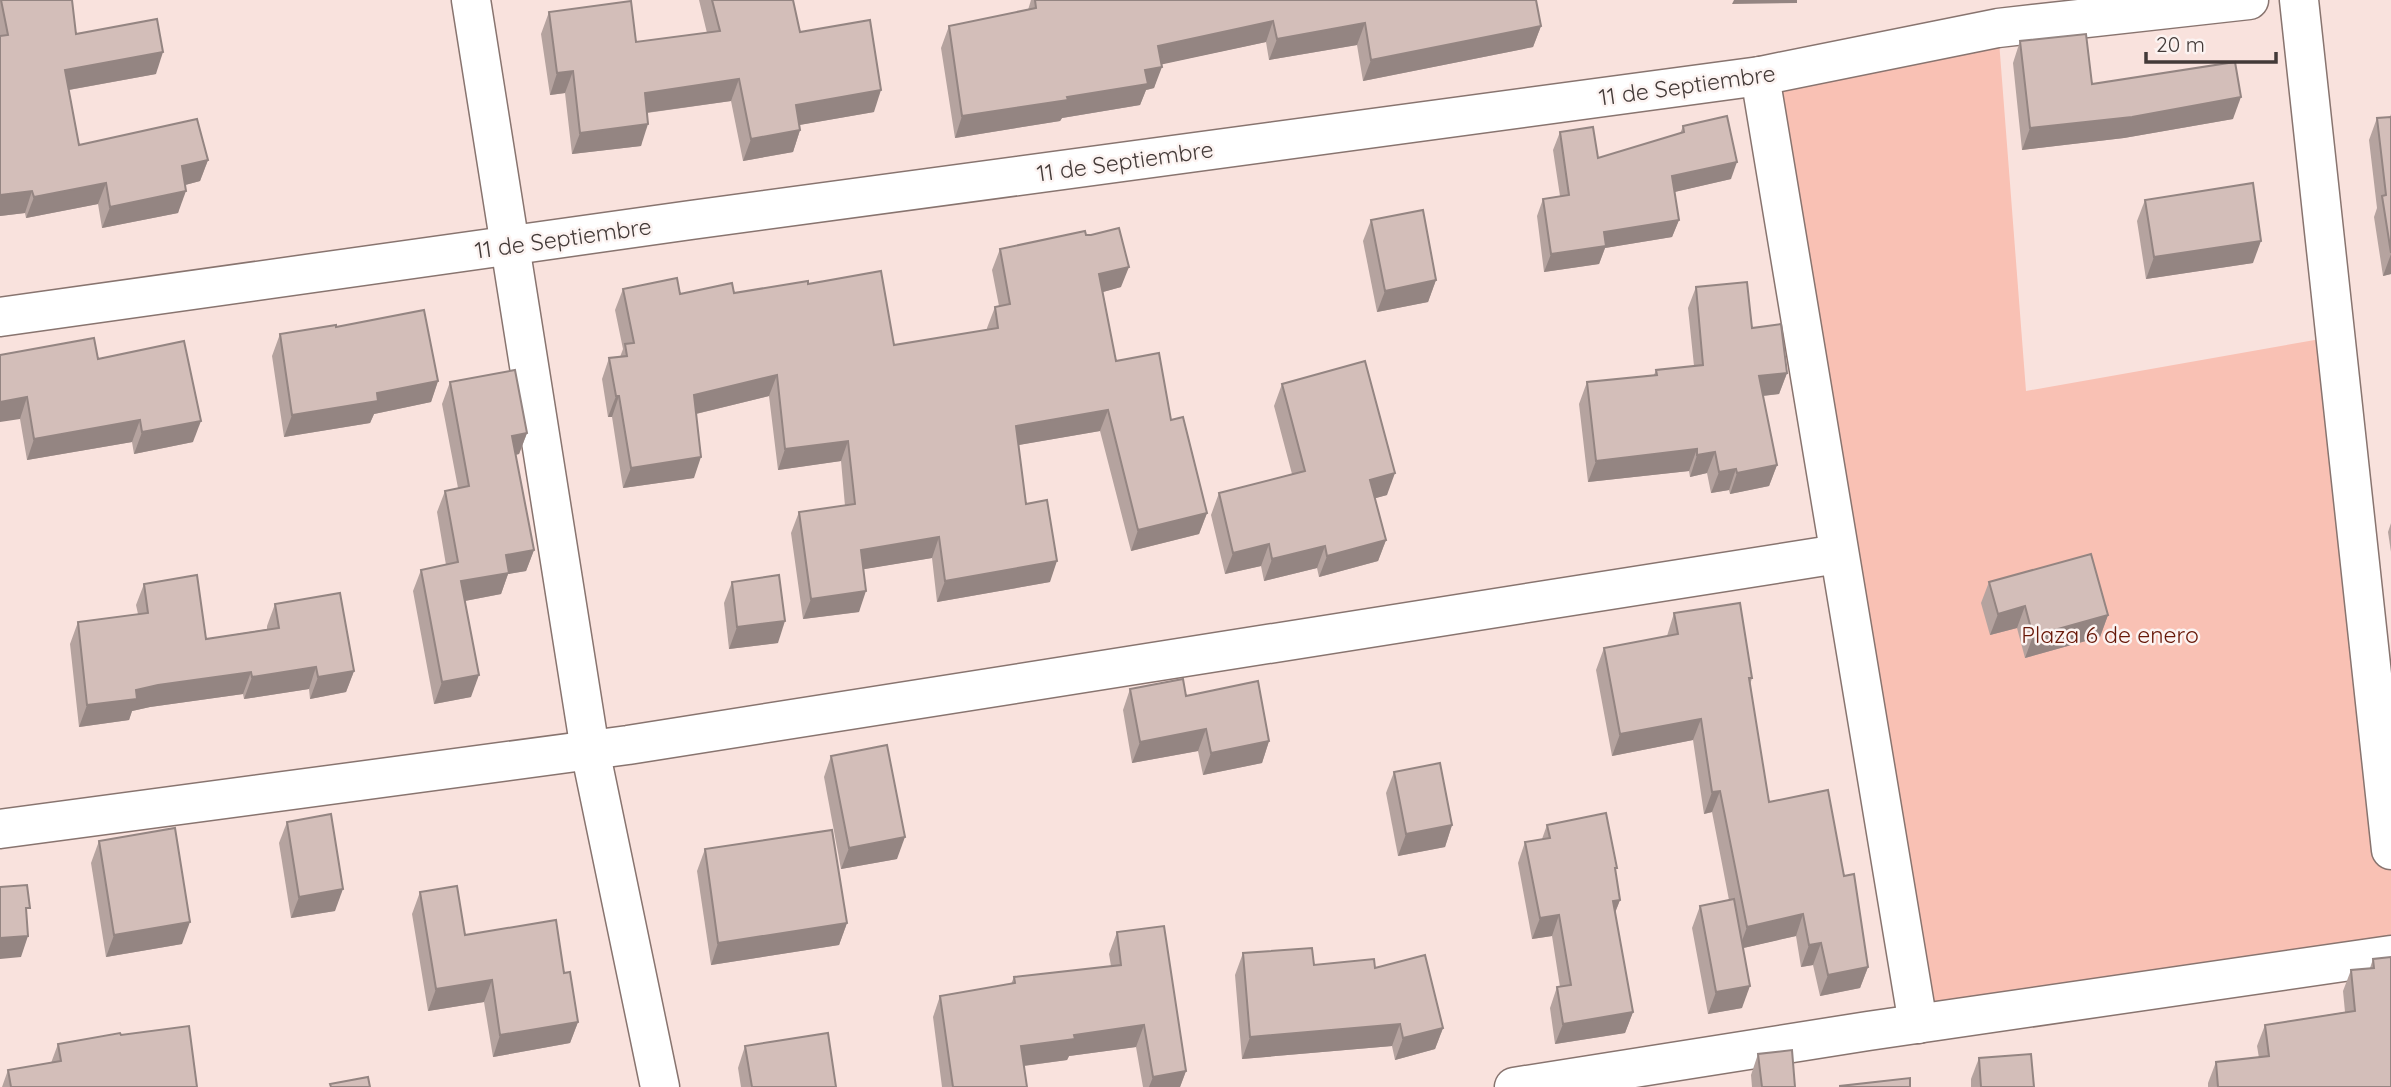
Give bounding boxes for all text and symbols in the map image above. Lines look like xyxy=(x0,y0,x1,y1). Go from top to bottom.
scale bar xyxy=(2146,21,2276,65)
text: 20 m xyxy=(2156,31,2205,57)
street label: 11 de Septiembre xyxy=(1597,58,1777,112)
street label: 11 de Septiembre xyxy=(1035,134,1215,188)
street label: 11 de Septiembre xyxy=(473,211,653,265)
park label: Plaza 6 de enero xyxy=(2021,620,2199,649)

